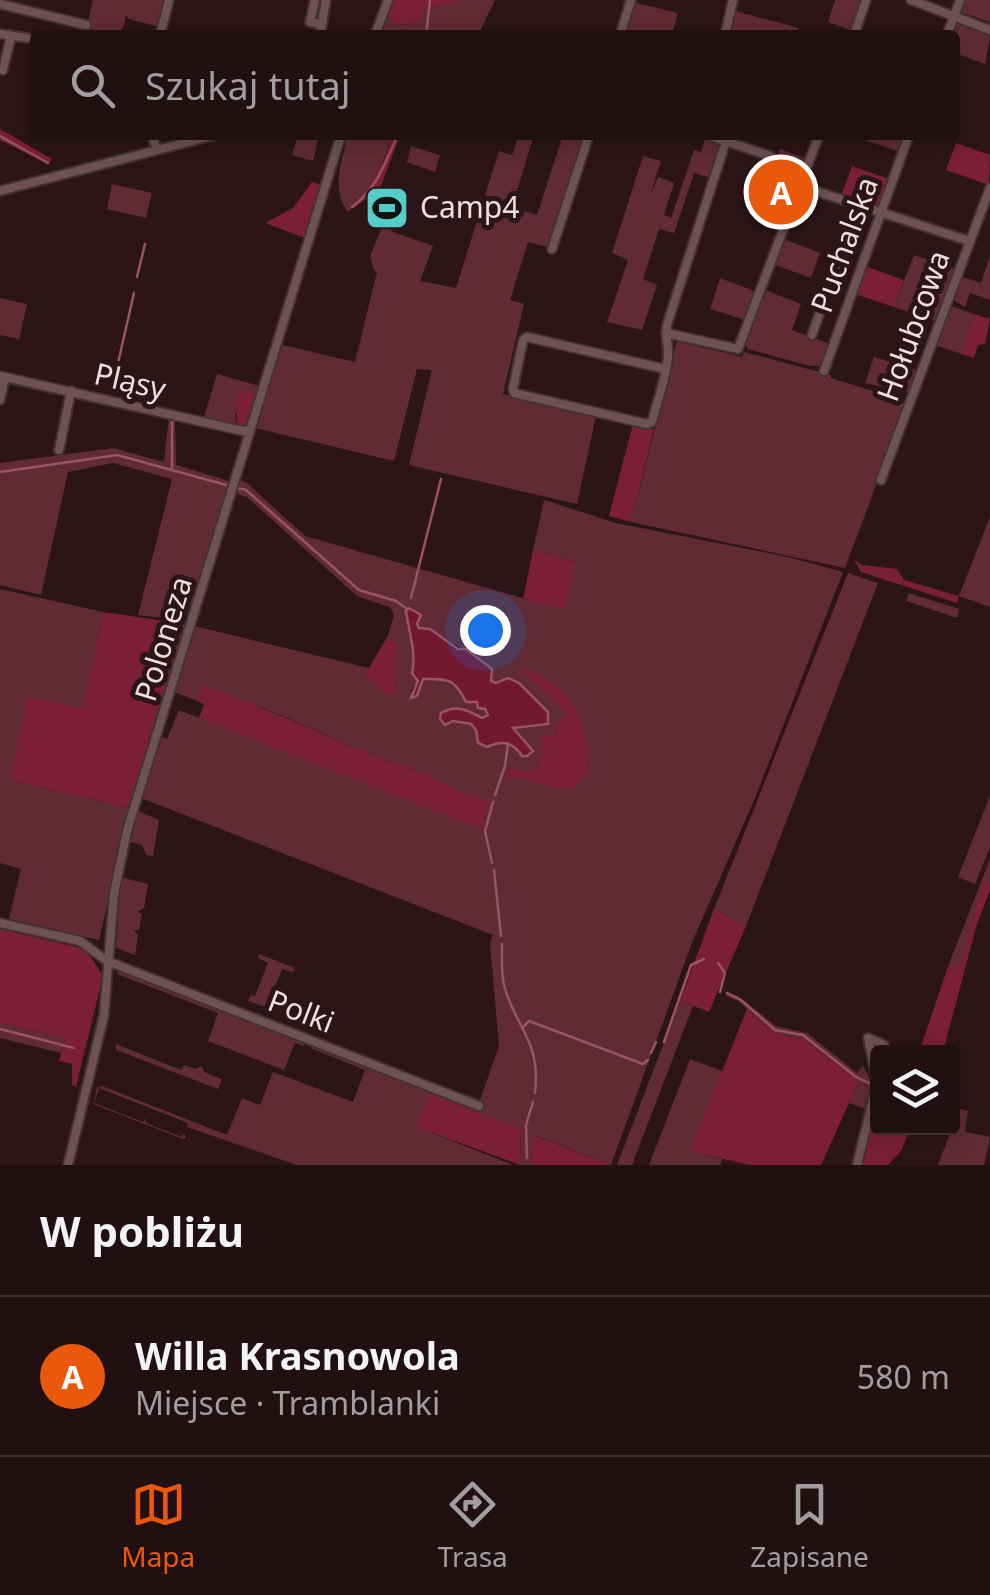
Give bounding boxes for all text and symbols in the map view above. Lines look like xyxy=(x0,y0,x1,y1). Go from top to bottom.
search box xyxy=(30,30,960,140)
icon: search xyxy=(65,58,120,113)
text: Szukaj tutaj xyxy=(145,59,351,111)
pin: A xyxy=(748,154,814,230)
street label: Puchalska xyxy=(800,171,887,318)
sports icon: Camp4 xyxy=(364,185,410,231)
place label: Camp4 xyxy=(420,186,519,227)
street label: Hołubcowa xyxy=(866,244,959,406)
street label: Pląsy xyxy=(90,352,171,409)
street label: Poloneza xyxy=(124,571,201,706)
your location xyxy=(460,605,511,656)
street label: Polki xyxy=(263,979,341,1042)
map controls xyxy=(870,1045,960,1135)
button: layers xyxy=(870,1045,960,1135)
text: W pobliżu xyxy=(40,1202,244,1259)
text: Willa Krasnowola xyxy=(135,1329,460,1381)
text: A xyxy=(61,1355,84,1398)
text: 580 m xyxy=(857,1355,950,1398)
text: Miejsce · Tramblanki xyxy=(135,1381,440,1424)
tab: Mapa xyxy=(121,1477,195,1575)
tab: Trasa xyxy=(438,1477,508,1575)
tab: Zapisane xyxy=(750,1477,869,1575)

